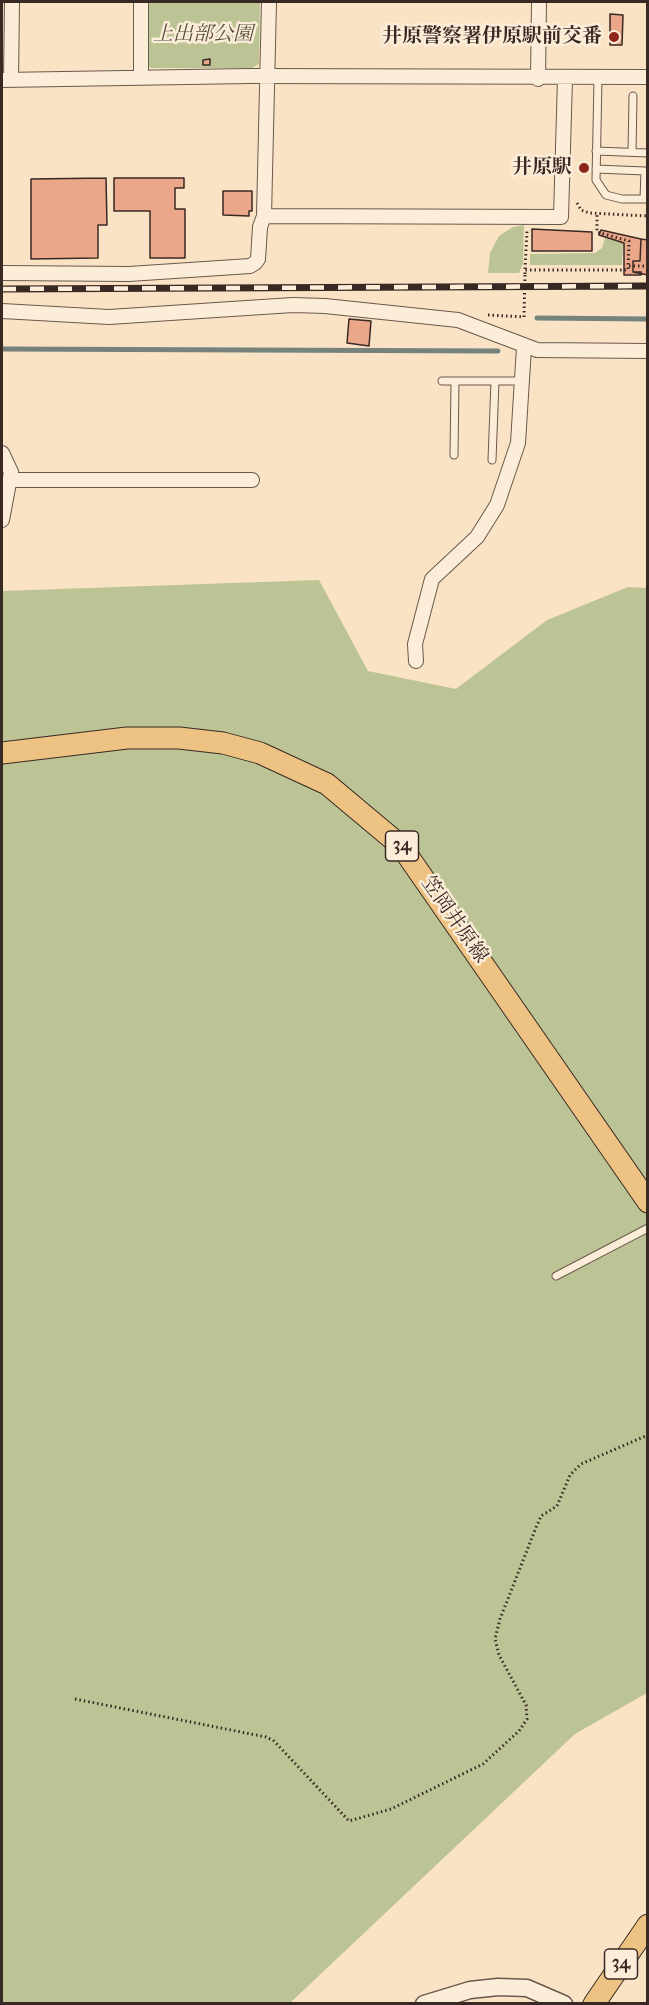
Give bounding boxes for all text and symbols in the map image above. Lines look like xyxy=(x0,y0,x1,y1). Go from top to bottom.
park label: 上出部公園 xyxy=(153,23,253,47)
place label: 井原警察署伊原駅前交番 xyxy=(382,25,602,49)
marker: 井原警察署伊原駅前交番 xyxy=(607,30,621,44)
place label: 井原駅 xyxy=(512,156,572,180)
marker: 井原駅 xyxy=(577,161,591,175)
road number: 34 xyxy=(386,831,418,861)
street label: 笠岡井原線 xyxy=(415,872,493,968)
road number: 34 xyxy=(604,1949,638,1979)

